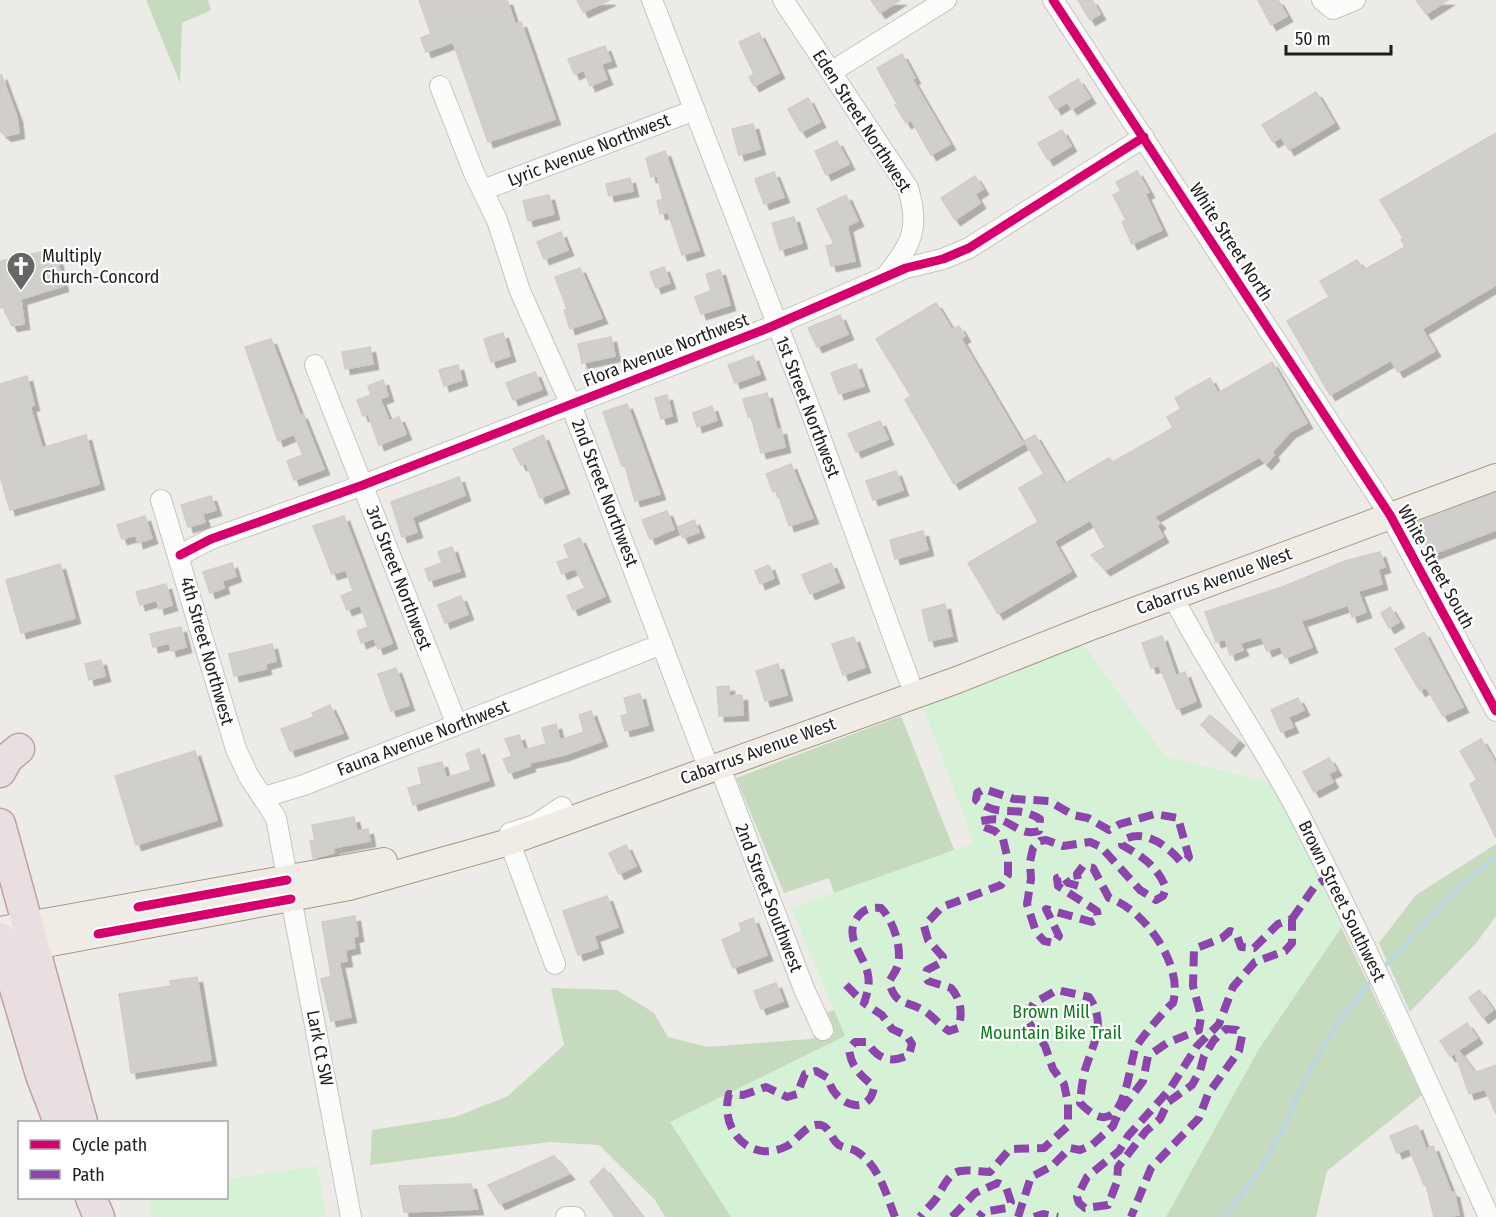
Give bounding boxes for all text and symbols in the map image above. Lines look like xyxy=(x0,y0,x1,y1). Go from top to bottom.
scale bar xyxy=(1286,18,1391,56)
text: 50 m xyxy=(1295,28,1331,50)
street label: Eden Street Northwest xyxy=(808,46,916,196)
street label: Lyric Avenue Northwest xyxy=(505,109,673,191)
street label: White Street North xyxy=(1185,179,1277,305)
place label: Multiply Church-Concord xyxy=(42,245,159,288)
church icon: Multiply Church-Concord xyxy=(5,250,37,292)
street label: Flora Avenue Northwest xyxy=(580,308,752,392)
street label: 1st Street Northwest xyxy=(771,333,845,481)
street label: 2nd Street Northwest xyxy=(567,416,643,570)
street label: White Street South xyxy=(1393,501,1479,633)
street label: 3rd Street Northwest xyxy=(361,503,437,653)
street label: Cabarrus Avenue West xyxy=(1133,543,1295,619)
street label: 4th Street Northwest xyxy=(175,574,239,728)
street label: Fauna Avenue Northwest xyxy=(334,695,512,781)
street label: Cabarrus Avenue West xyxy=(677,713,839,789)
street label: Brown Street Southwest xyxy=(1293,817,1391,985)
street label: 2nd Street Southwest xyxy=(731,821,807,975)
park label: Brown Mill Mountain Bike Trail xyxy=(980,1001,1122,1044)
street label: Lark Ct SW xyxy=(302,1008,338,1088)
legend xyxy=(18,1121,228,1199)
text: Cycle path xyxy=(72,1134,147,1156)
text: Path xyxy=(72,1164,105,1186)

